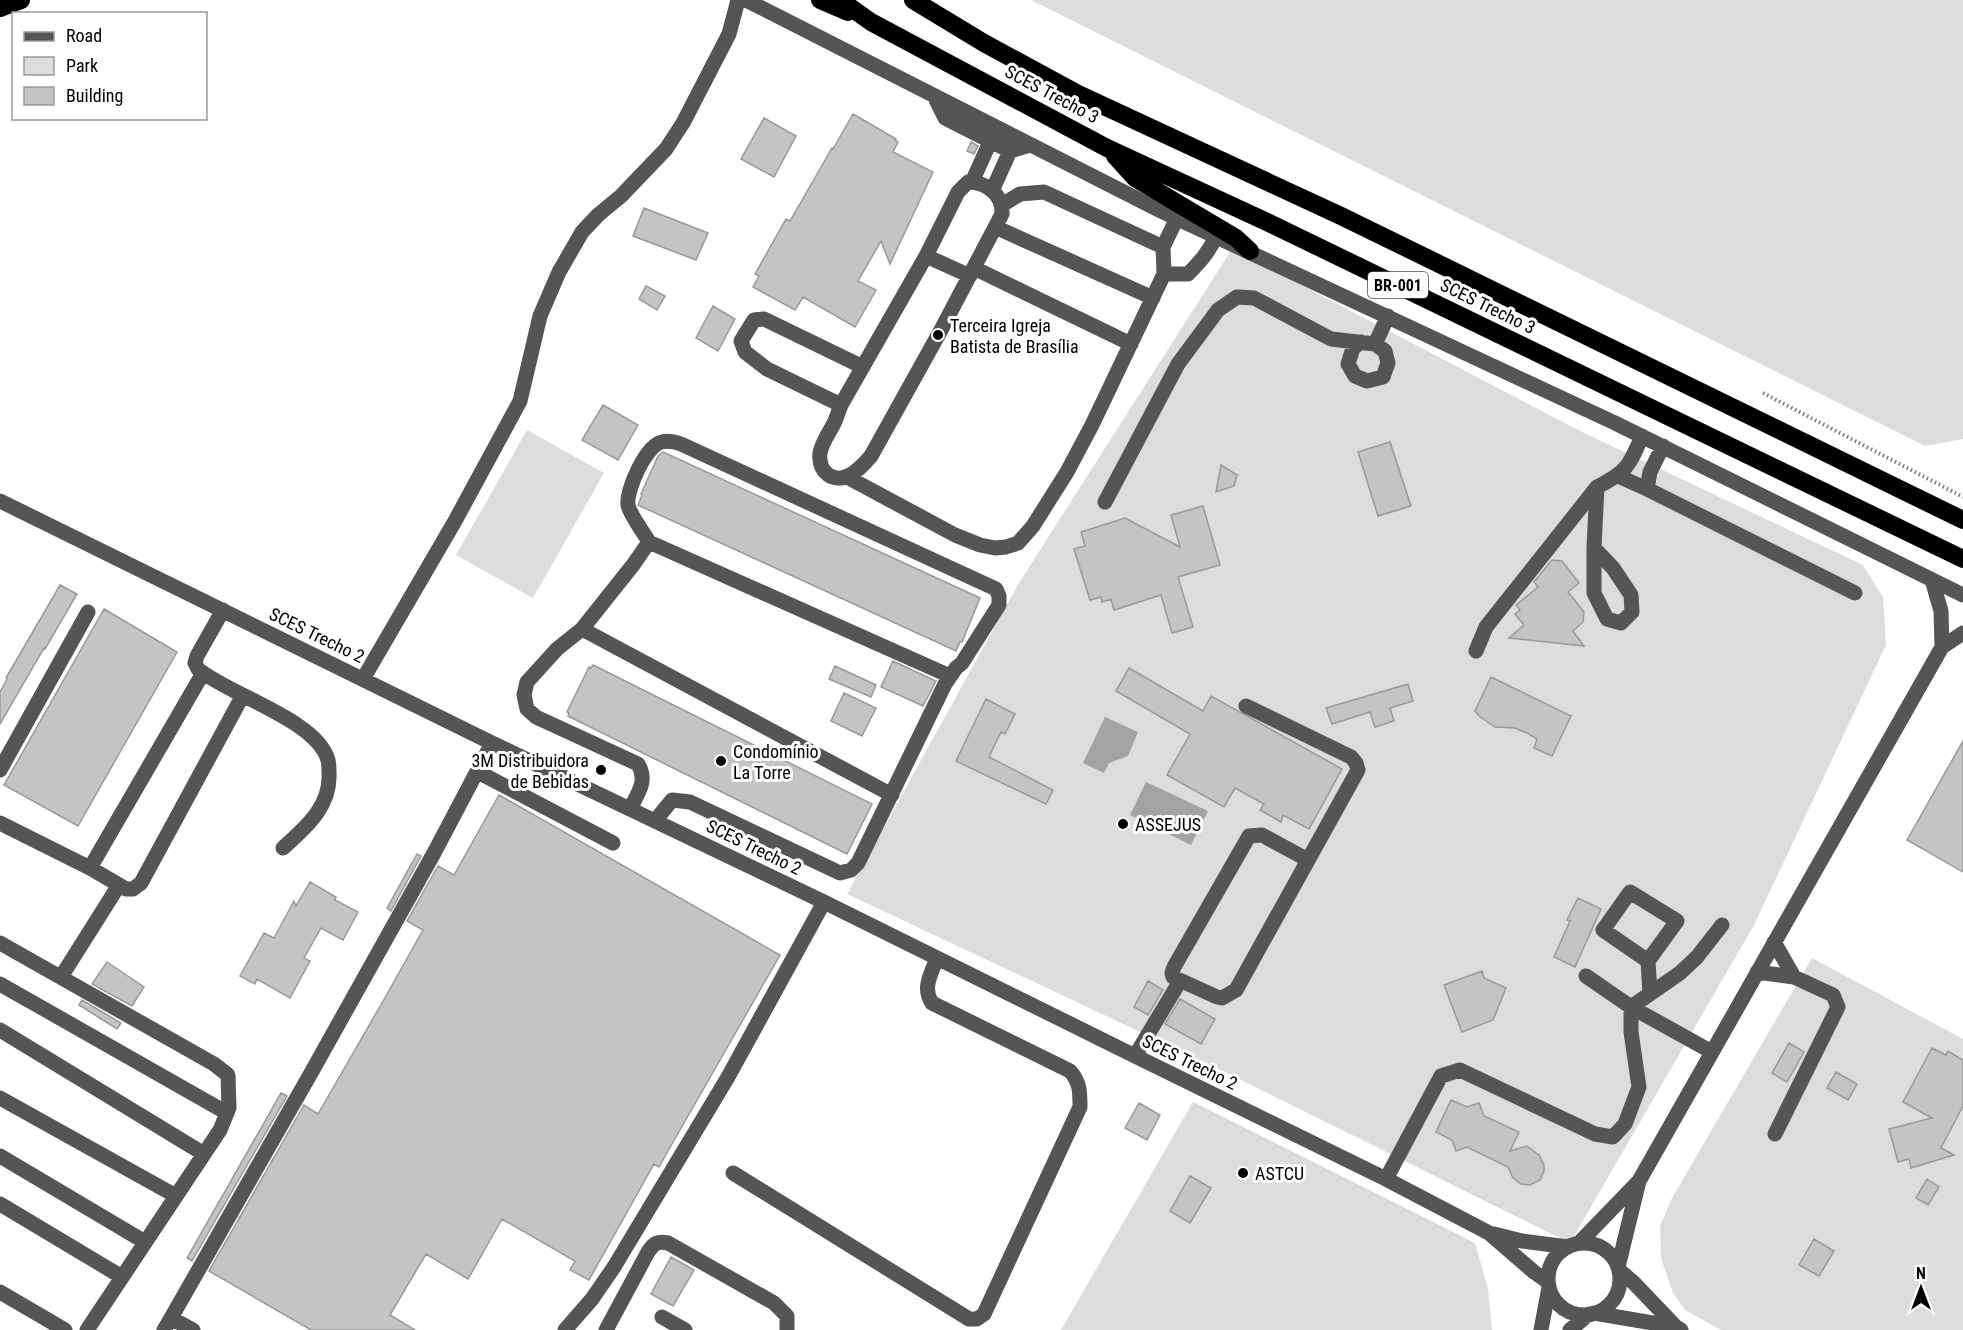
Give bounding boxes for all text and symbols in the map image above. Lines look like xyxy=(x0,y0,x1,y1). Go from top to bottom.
legend xyxy=(12,12,207,120)
text: Road xyxy=(66,25,102,46)
text: Park xyxy=(66,55,98,76)
street label: SCES Trecho 3 xyxy=(1002,61,1102,127)
text: Building xyxy=(66,85,123,106)
road number: BR-001 xyxy=(1368,272,1428,298)
street label: SCES Trecho 3 xyxy=(1437,274,1539,338)
place label: Terceira Igreja Batista de Brasília xyxy=(950,315,1079,357)
marker: Terceira Igreja Batista de Brasília xyxy=(931,328,945,342)
street label: SCES Trecho 2 xyxy=(266,603,368,667)
place label: Condomínio La Torre xyxy=(733,741,819,783)
place label: 3M Distribuidora de Bebidas xyxy=(471,750,589,792)
marker: Condomínio La Torre xyxy=(714,754,728,768)
marker: 3M Distribuidora de Bebidas xyxy=(594,763,608,777)
place label: ASSEJUS xyxy=(1135,814,1201,835)
street label: SCES Trecho 2 xyxy=(703,815,805,879)
marker: ASSEJUS xyxy=(1116,817,1130,831)
street label: SCES Trecho 2 xyxy=(1139,1030,1241,1094)
place label: ASTCU xyxy=(1255,1163,1304,1184)
marker: ASTCU xyxy=(1236,1166,1250,1180)
north arrow xyxy=(1891,1258,1951,1318)
text: N xyxy=(1916,1264,1926,1283)

